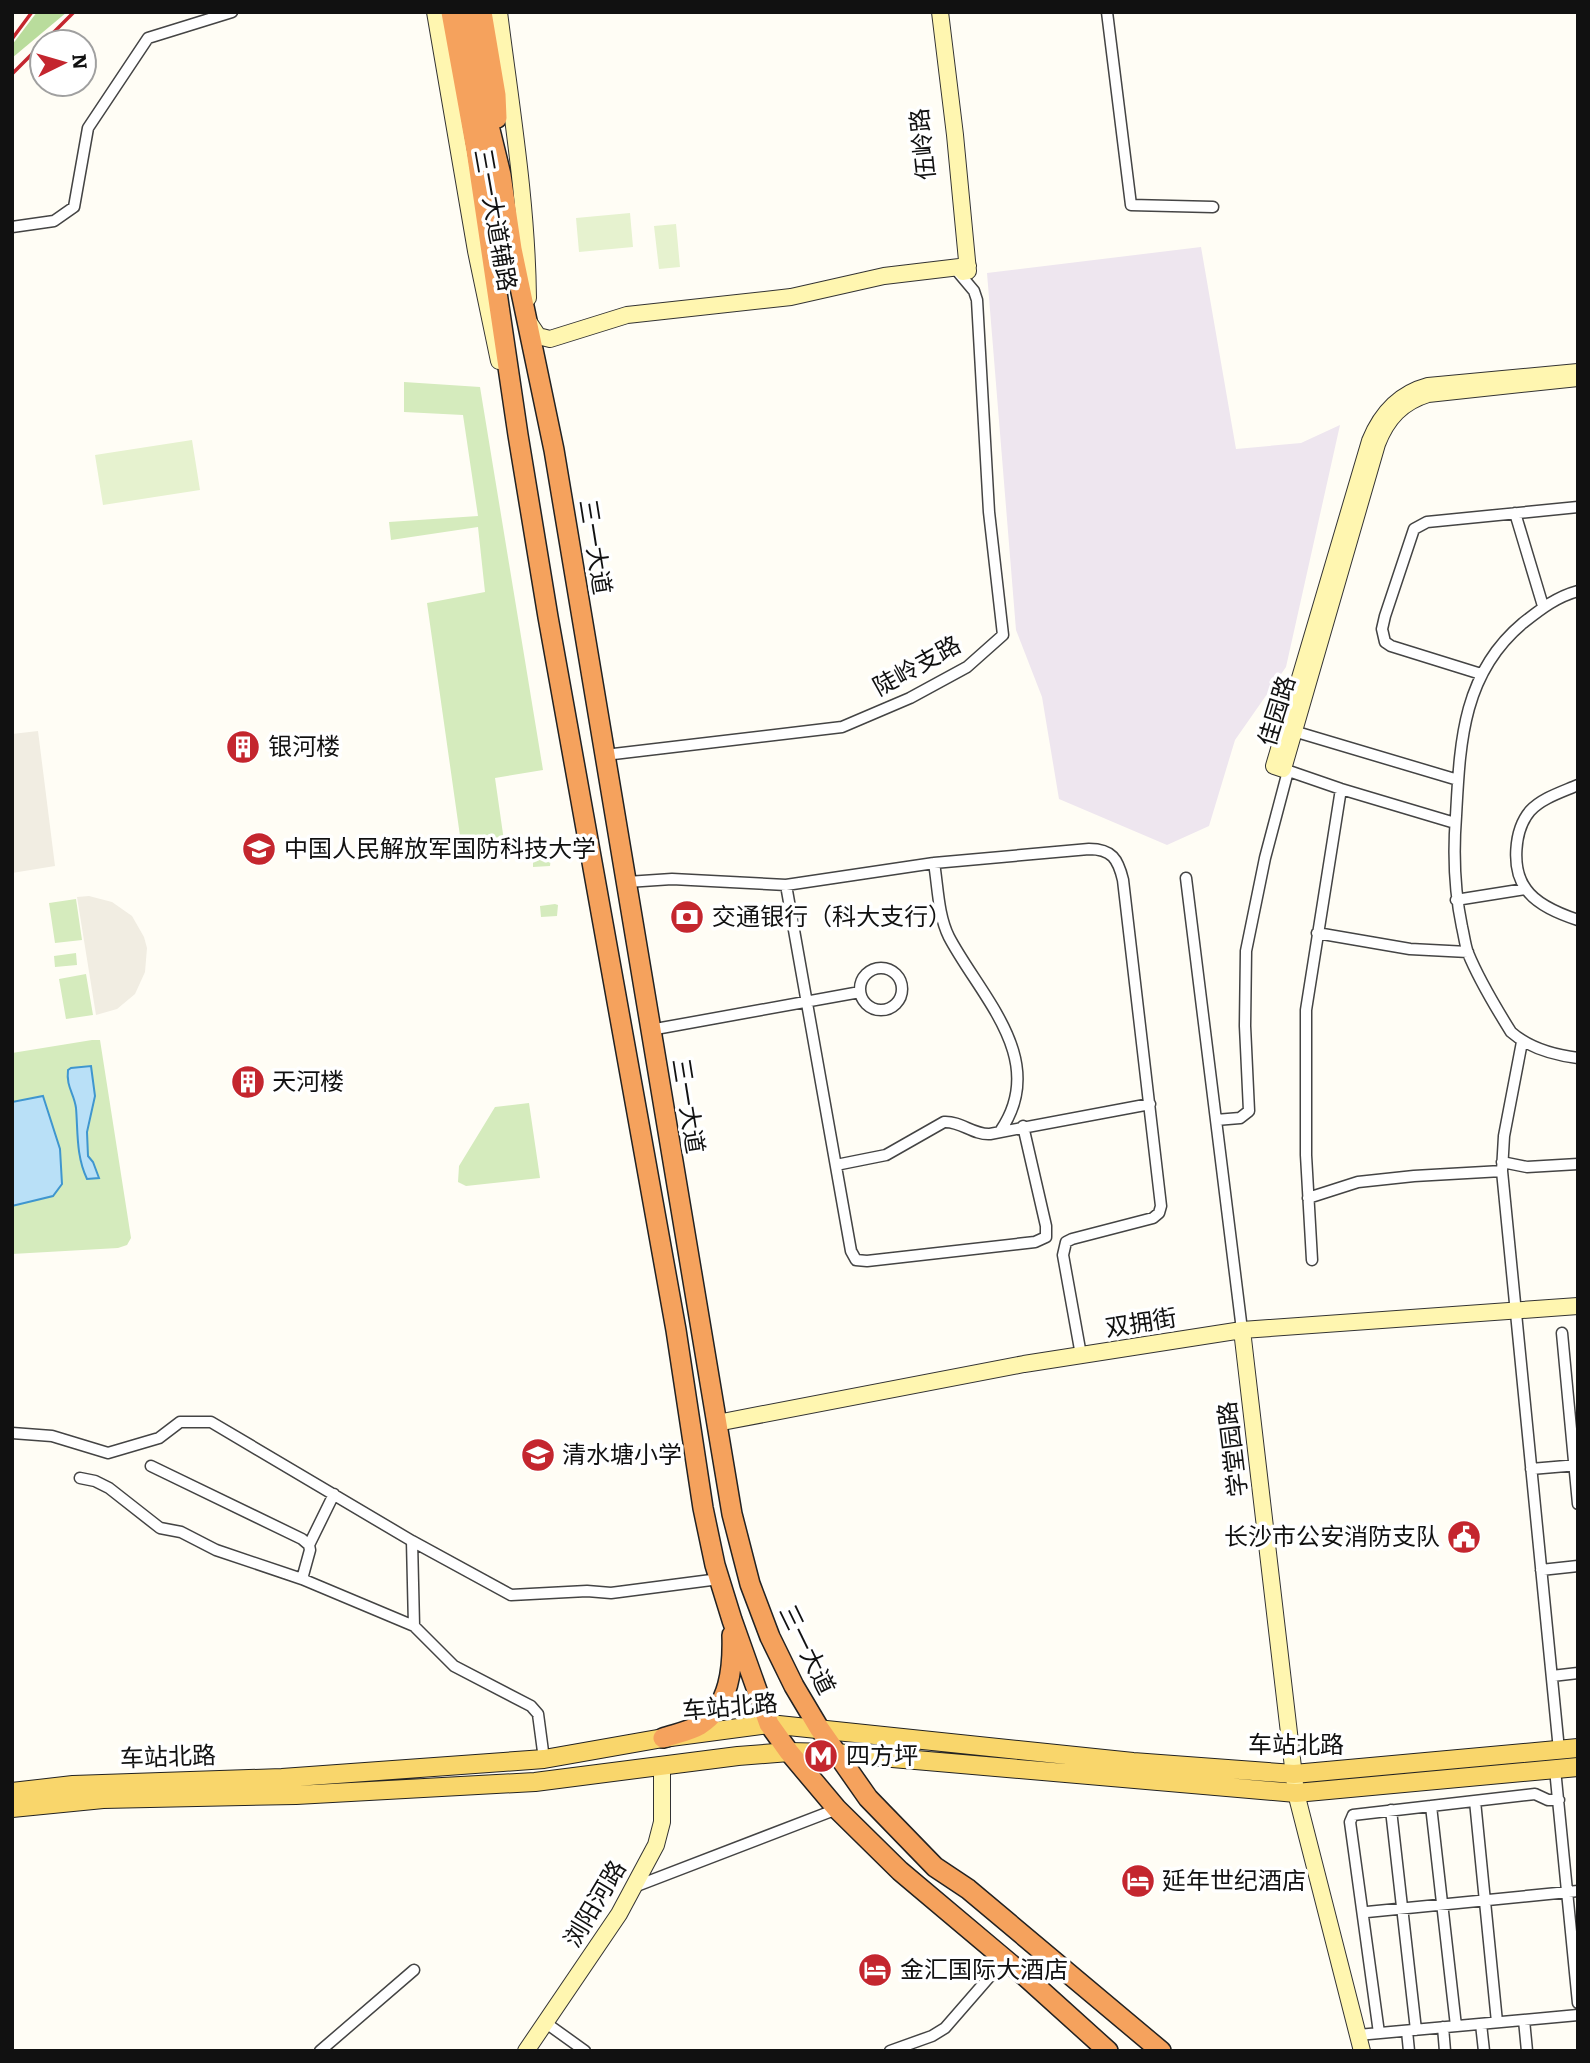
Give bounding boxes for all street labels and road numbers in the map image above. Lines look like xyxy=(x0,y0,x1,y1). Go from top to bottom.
street label: 伍岭路 xyxy=(899,107,942,182)
street label: 三一大道辅路 xyxy=(468,146,527,294)
street label: 三一大道 xyxy=(573,496,622,597)
street label: 陡岭支路 xyxy=(865,625,966,702)
street label: 佳园路 xyxy=(1247,671,1302,750)
street label: 三一大道 xyxy=(666,1055,715,1156)
street label: 双拥街 xyxy=(1102,1298,1179,1343)
street label: 学堂园路 xyxy=(1207,1400,1254,1499)
street label: 三一大道 xyxy=(772,1598,846,1700)
street label: 车站北路 xyxy=(680,1683,779,1726)
street label: 车站北路 xyxy=(1248,1725,1344,1760)
street label: 车站北路 xyxy=(119,1735,216,1774)
street label: 浏阳河路 xyxy=(553,1853,633,1953)

